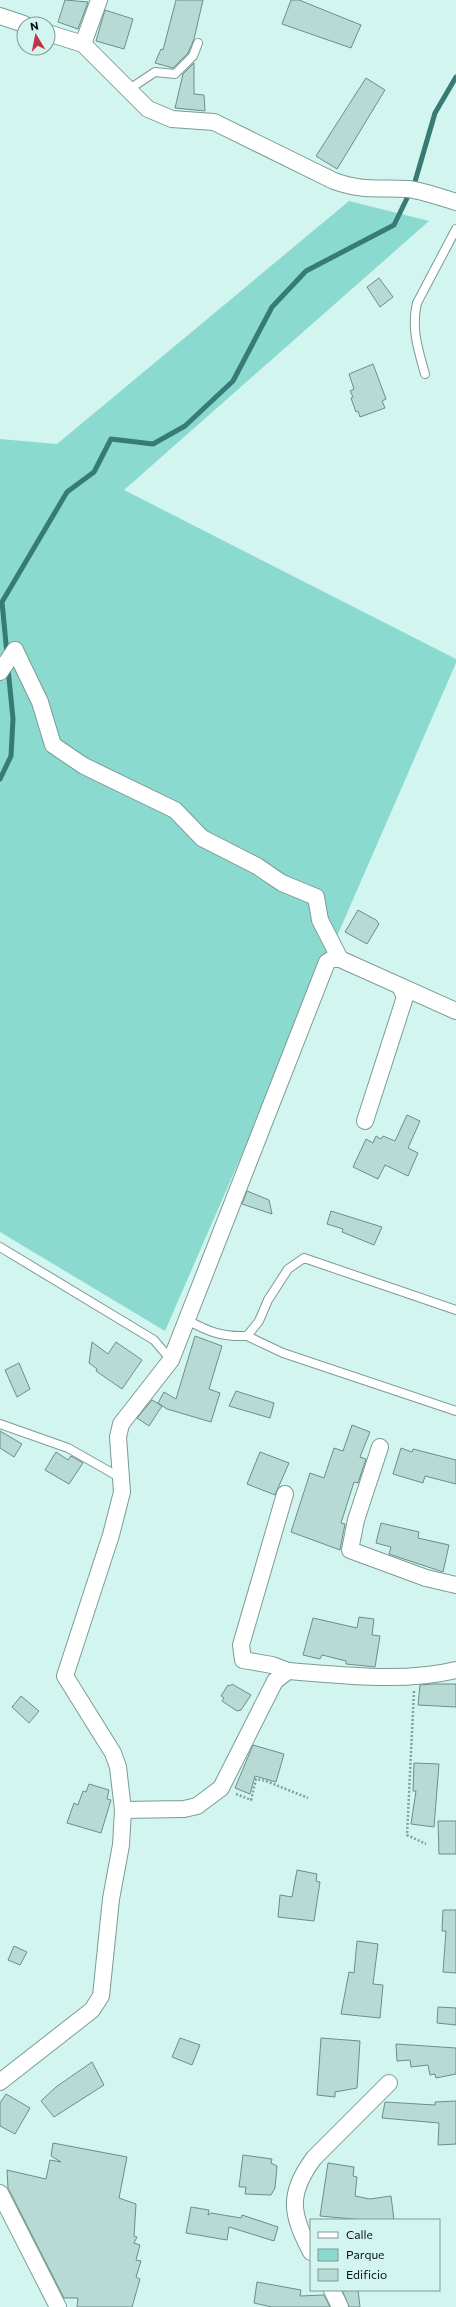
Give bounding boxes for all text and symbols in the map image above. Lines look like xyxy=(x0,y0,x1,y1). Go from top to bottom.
north arrow xyxy=(16,16,56,56)
text: N xyxy=(29,19,39,33)
legend xyxy=(310,2219,440,2291)
text: Calle xyxy=(346,2227,373,2241)
text: Parque xyxy=(346,2247,384,2261)
text: Edificio xyxy=(346,2267,387,2281)

